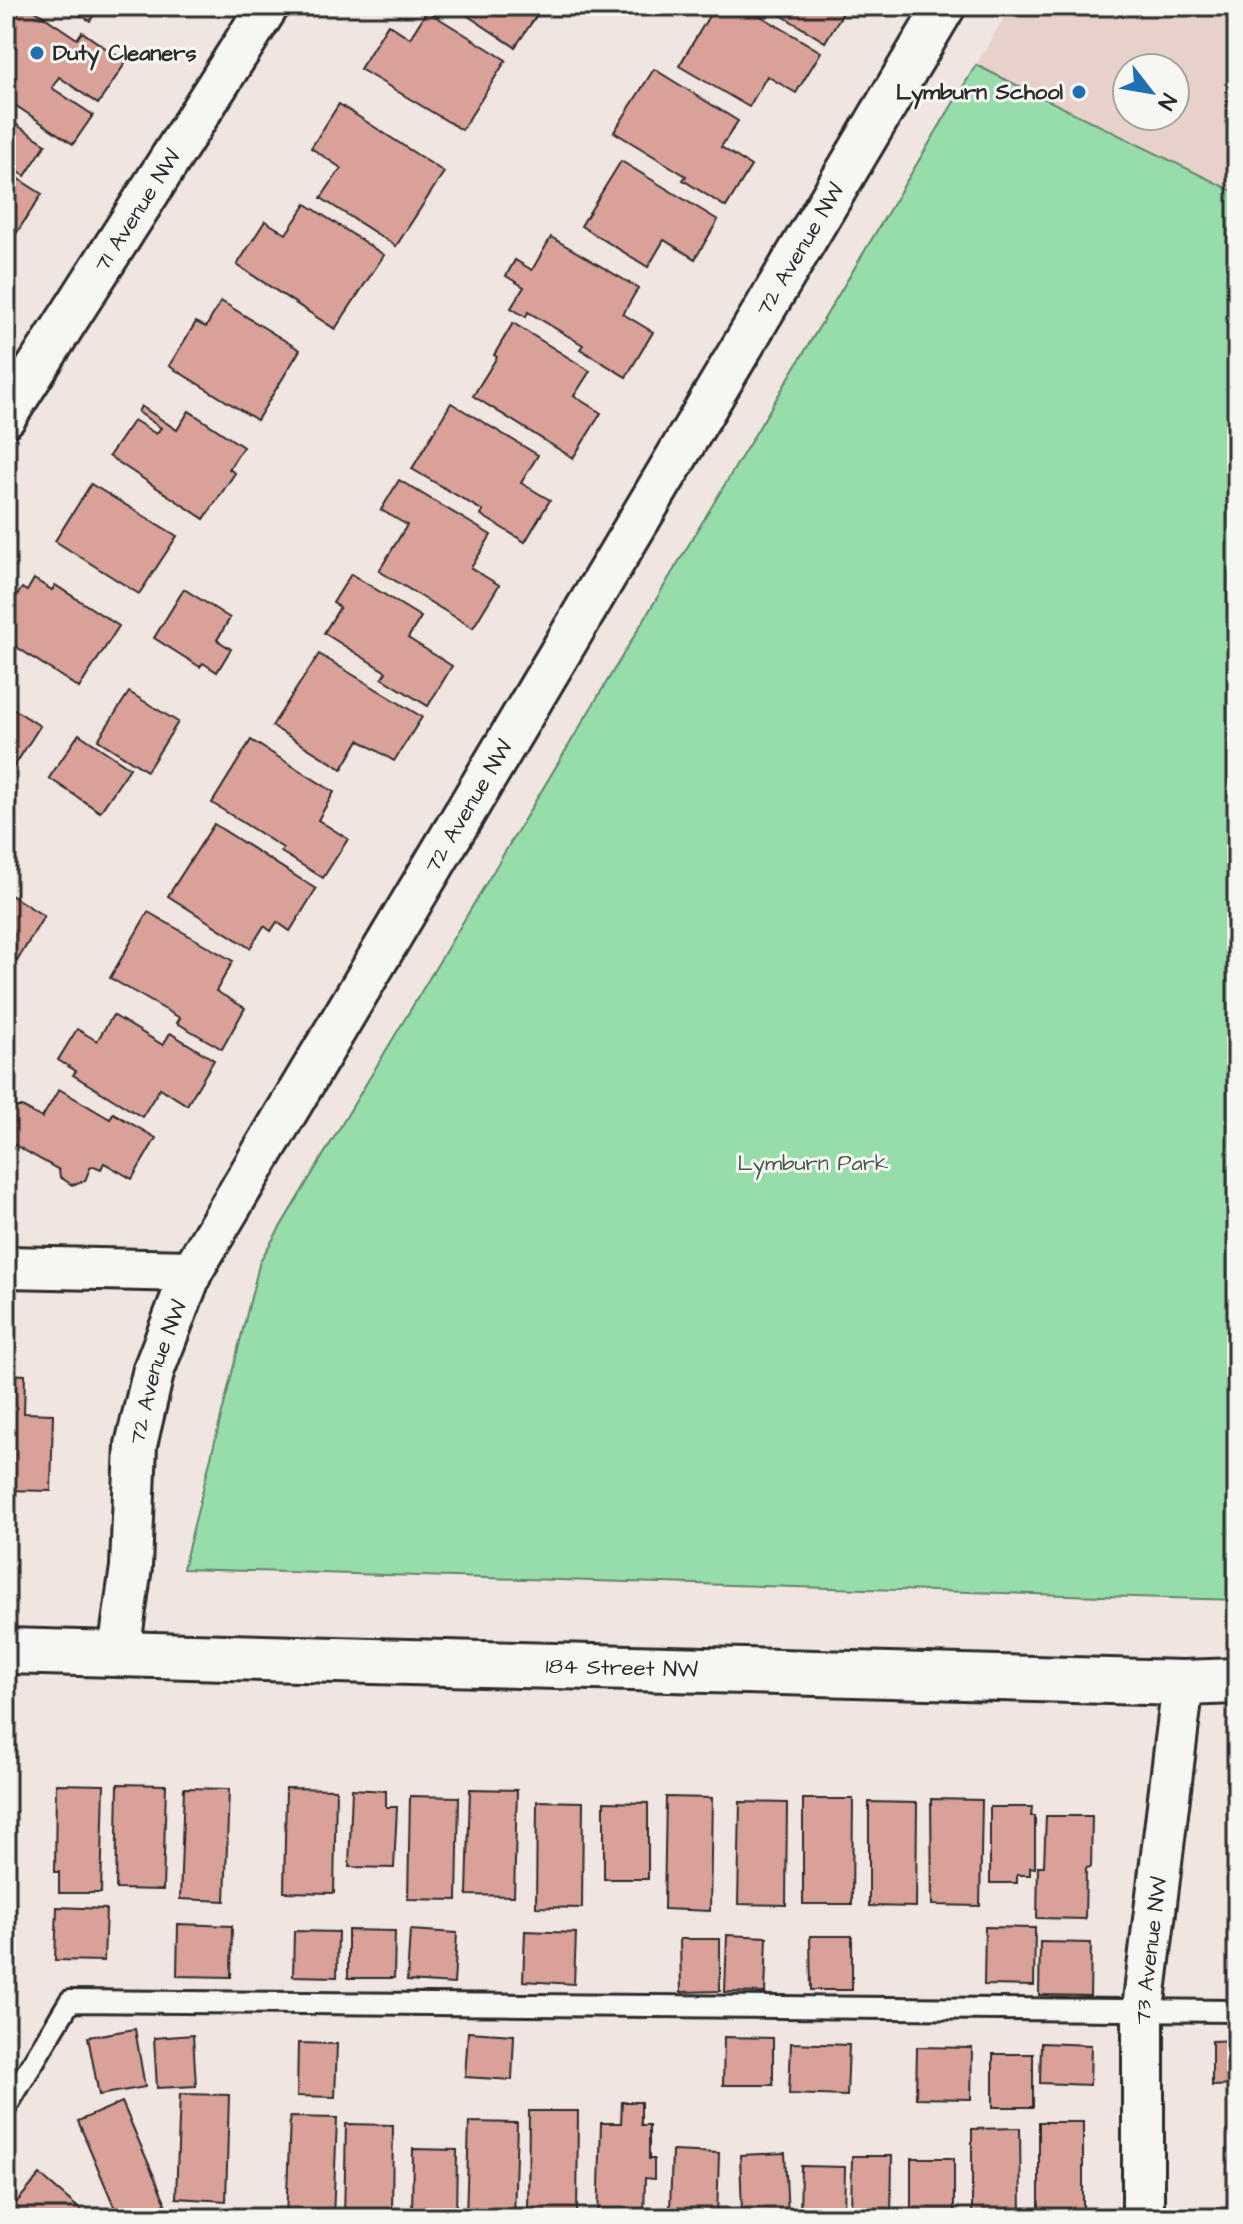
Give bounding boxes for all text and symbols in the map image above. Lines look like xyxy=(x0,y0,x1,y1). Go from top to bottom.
place label: Duty Cleaners xyxy=(53,38,196,71)
marker: Duty Cleaners xyxy=(28,44,46,62)
north arrow xyxy=(1111,52,1191,132)
place label: Lymburn School xyxy=(896,77,1064,110)
marker: Lymburn School xyxy=(1070,83,1088,101)
text: N xyxy=(1150,88,1184,116)
street label: 71 Avenue NW xyxy=(87,143,188,278)
street label: 72 Avenue NW xyxy=(748,177,852,322)
street label: 72 Avenue NW xyxy=(417,734,520,879)
park label: Lymburn Park xyxy=(738,1148,889,1180)
street label: 72 Avenue NW xyxy=(121,1295,195,1447)
street label: 184 Street NW xyxy=(545,1650,699,1685)
street label: 73 Avenue NW xyxy=(1127,1875,1175,2024)

